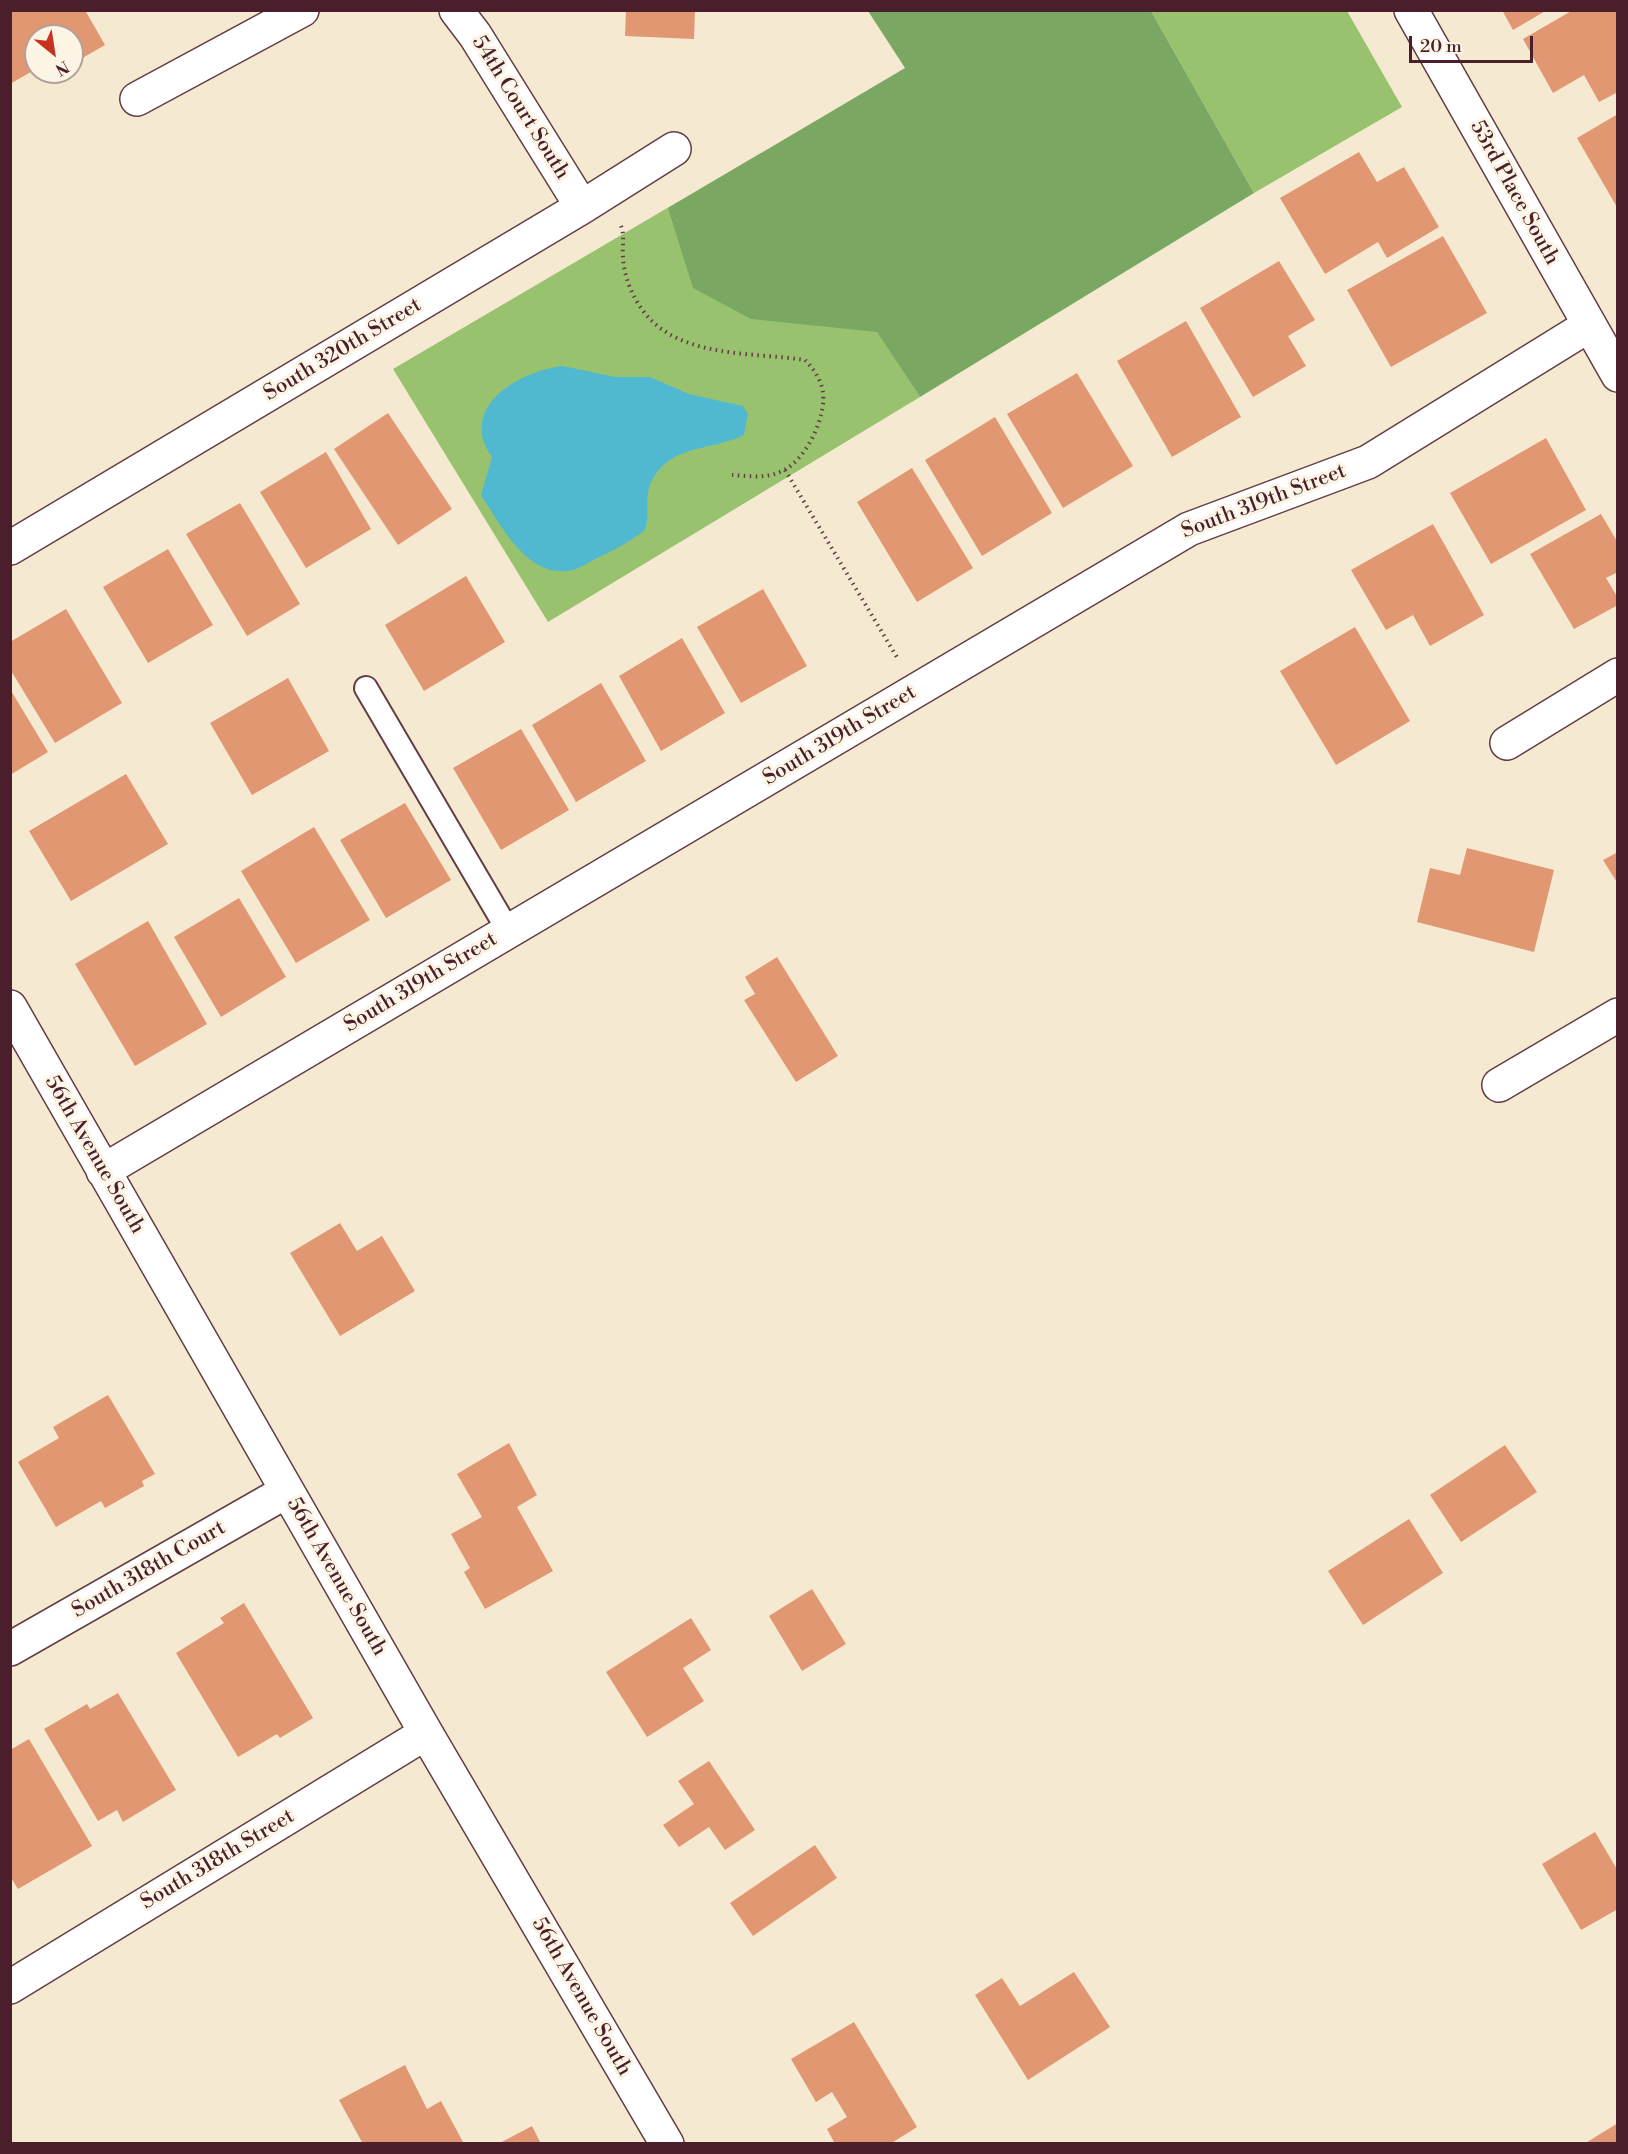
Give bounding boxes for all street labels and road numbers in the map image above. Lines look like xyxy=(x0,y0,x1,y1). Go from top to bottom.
street label: 54th Court South xyxy=(466,32,574,184)
street label: 53rd Place South xyxy=(1464,116,1564,270)
street label: South 320th Street xyxy=(260,293,426,407)
street label: South 319th Street xyxy=(1178,459,1350,545)
street label: South 319th Street xyxy=(759,680,921,792)
street label: South 319th Street xyxy=(340,927,502,1039)
street label: 56th Avenue South xyxy=(38,1071,150,1239)
street label: 56th Avenue South xyxy=(280,1493,392,1661)
street label: South 318th Court xyxy=(68,1516,230,1624)
street label: South 318th Street xyxy=(137,1804,299,1916)
street label: 56th Avenue South xyxy=(525,1913,637,2081)

